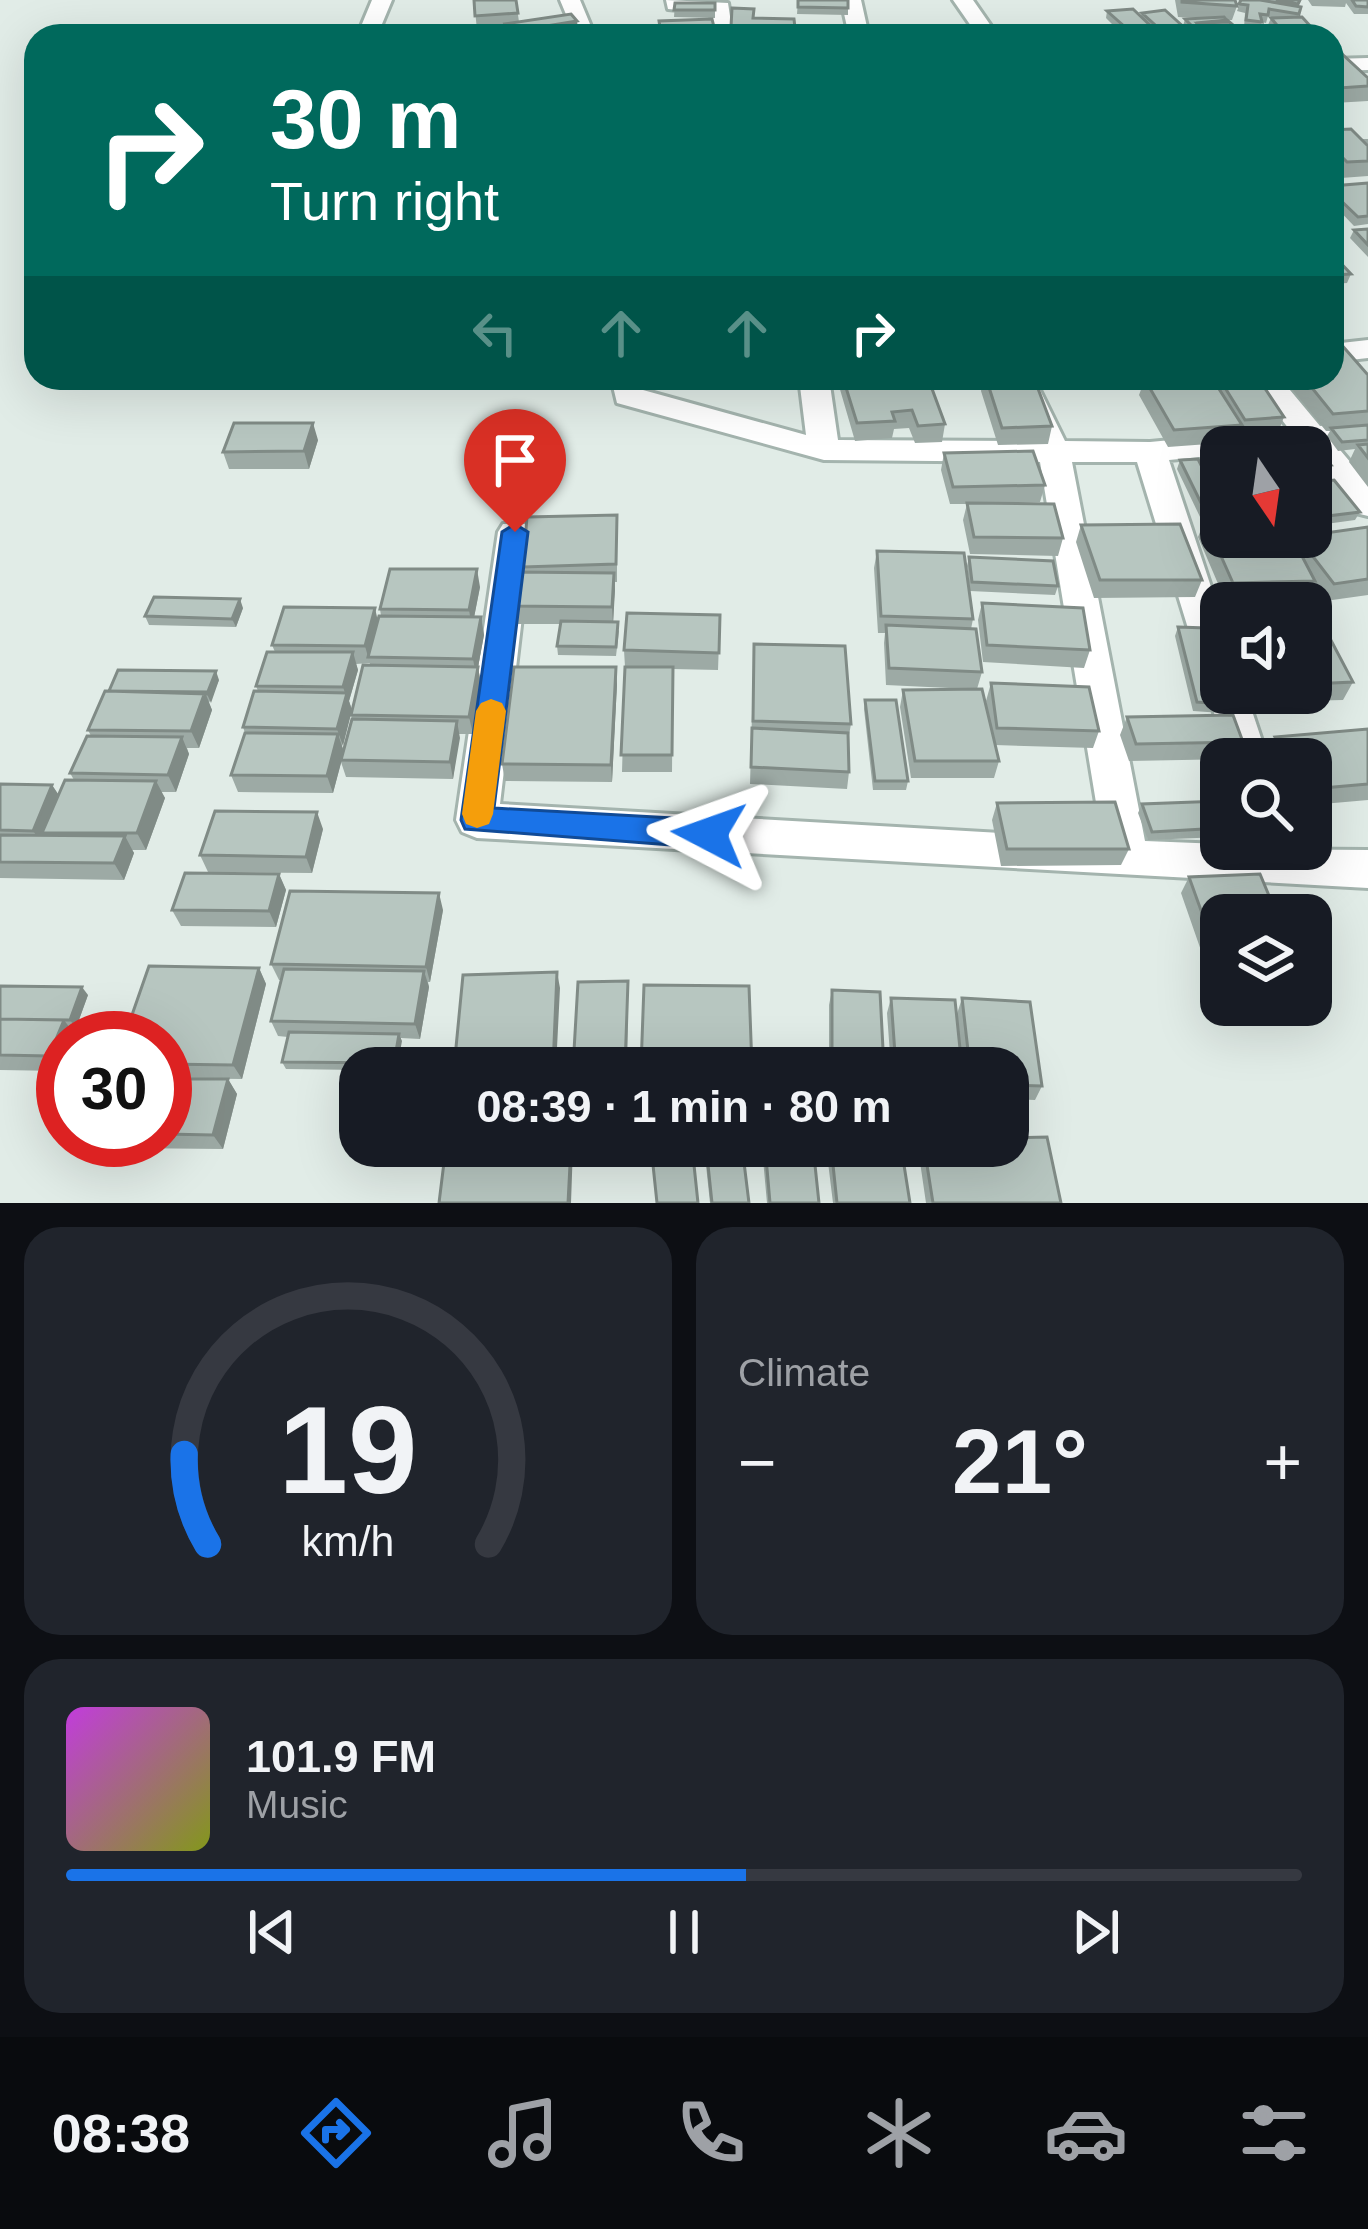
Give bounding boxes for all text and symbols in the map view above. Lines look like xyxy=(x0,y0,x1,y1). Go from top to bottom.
icon: right xyxy=(72,72,228,228)
text: 30 m xyxy=(270,72,461,166)
text: Turn right xyxy=(270,171,499,231)
icon: left xyxy=(462,300,528,366)
icon: ahead xyxy=(588,300,654,366)
icon: ahead xyxy=(714,300,780,366)
icon: right xyxy=(840,300,906,366)
pin xyxy=(464,409,566,532)
north arrow xyxy=(1200,426,1332,558)
map controls xyxy=(1200,426,1332,1026)
icon: arrive xyxy=(482,427,548,493)
button: sound xyxy=(1200,582,1332,714)
button: search xyxy=(1200,738,1332,870)
position arrow xyxy=(646,771,772,897)
button: layers xyxy=(1200,894,1332,1026)
speed limit sign: 30 xyxy=(36,1011,192,1167)
text: 08:39 · 1 min · 80 m xyxy=(476,1081,892,1132)
text: Climate xyxy=(738,1351,870,1394)
text: 19 xyxy=(279,1380,417,1519)
text: 21° xyxy=(952,1412,1088,1512)
text: − xyxy=(738,1425,777,1499)
text: + xyxy=(1263,1425,1302,1499)
text: km/h xyxy=(302,1517,394,1565)
text: 101.9 FM xyxy=(246,1731,436,1782)
text: Music xyxy=(246,1783,348,1826)
icon: previous xyxy=(239,1899,305,1965)
icon: pause xyxy=(651,1899,717,1965)
icon: next xyxy=(1063,1899,1129,1965)
icon: directions xyxy=(294,2091,378,2175)
icon: music xyxy=(481,2091,565,2175)
icon: phone xyxy=(669,2091,753,2175)
icon: climate xyxy=(857,2091,941,2175)
icon: car xyxy=(1044,2091,1128,2175)
icon: filters xyxy=(1232,2091,1316,2175)
text: 08:38 xyxy=(52,2103,190,2163)

